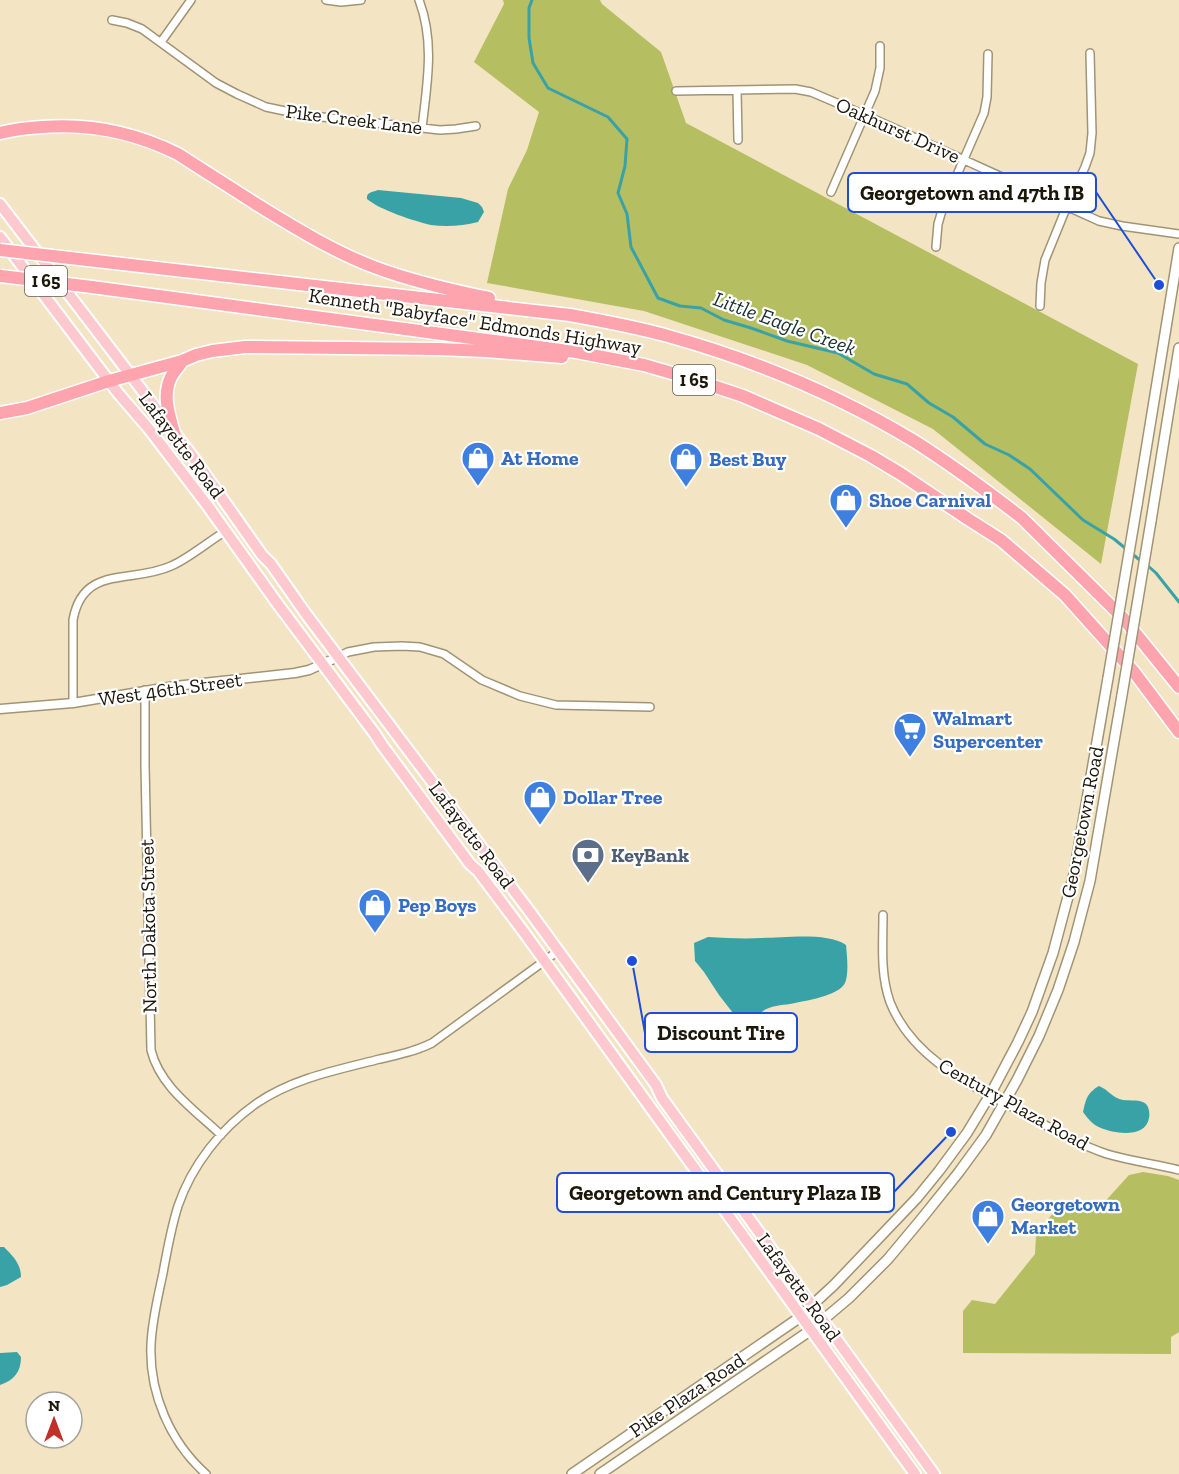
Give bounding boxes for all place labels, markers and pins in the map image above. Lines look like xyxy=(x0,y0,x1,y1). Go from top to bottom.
callout: Georgetown and 47th IB xyxy=(848,173,1096,212)
shop icon: At Home xyxy=(460,440,496,487)
shop icon: Best Buy xyxy=(668,441,704,488)
place label: At Home xyxy=(501,446,579,470)
place label: Best Buy xyxy=(709,447,787,471)
shop icon: Shoe Carnival xyxy=(828,482,864,529)
place label: Shoe Carnival xyxy=(869,488,992,512)
place label: Walmart Supercenter xyxy=(933,706,1043,753)
supermarket icon: Walmart Supercenter xyxy=(892,711,928,758)
shop icon: Dollar Tree xyxy=(522,779,558,826)
place label: Dollar Tree xyxy=(563,785,663,809)
bank icon: KeyBank xyxy=(570,837,606,884)
place label: KeyBank xyxy=(611,843,689,867)
shop icon: Pep Boys xyxy=(357,887,393,934)
place label: Pep Boys xyxy=(398,893,477,917)
callout: Discount Tire xyxy=(645,1013,797,1052)
callout: Georgetown and Century Plaza IB xyxy=(557,1173,894,1212)
place label: Georgetown Market xyxy=(1011,1192,1120,1239)
shop icon: Georgetown Market xyxy=(970,1198,1006,1245)

